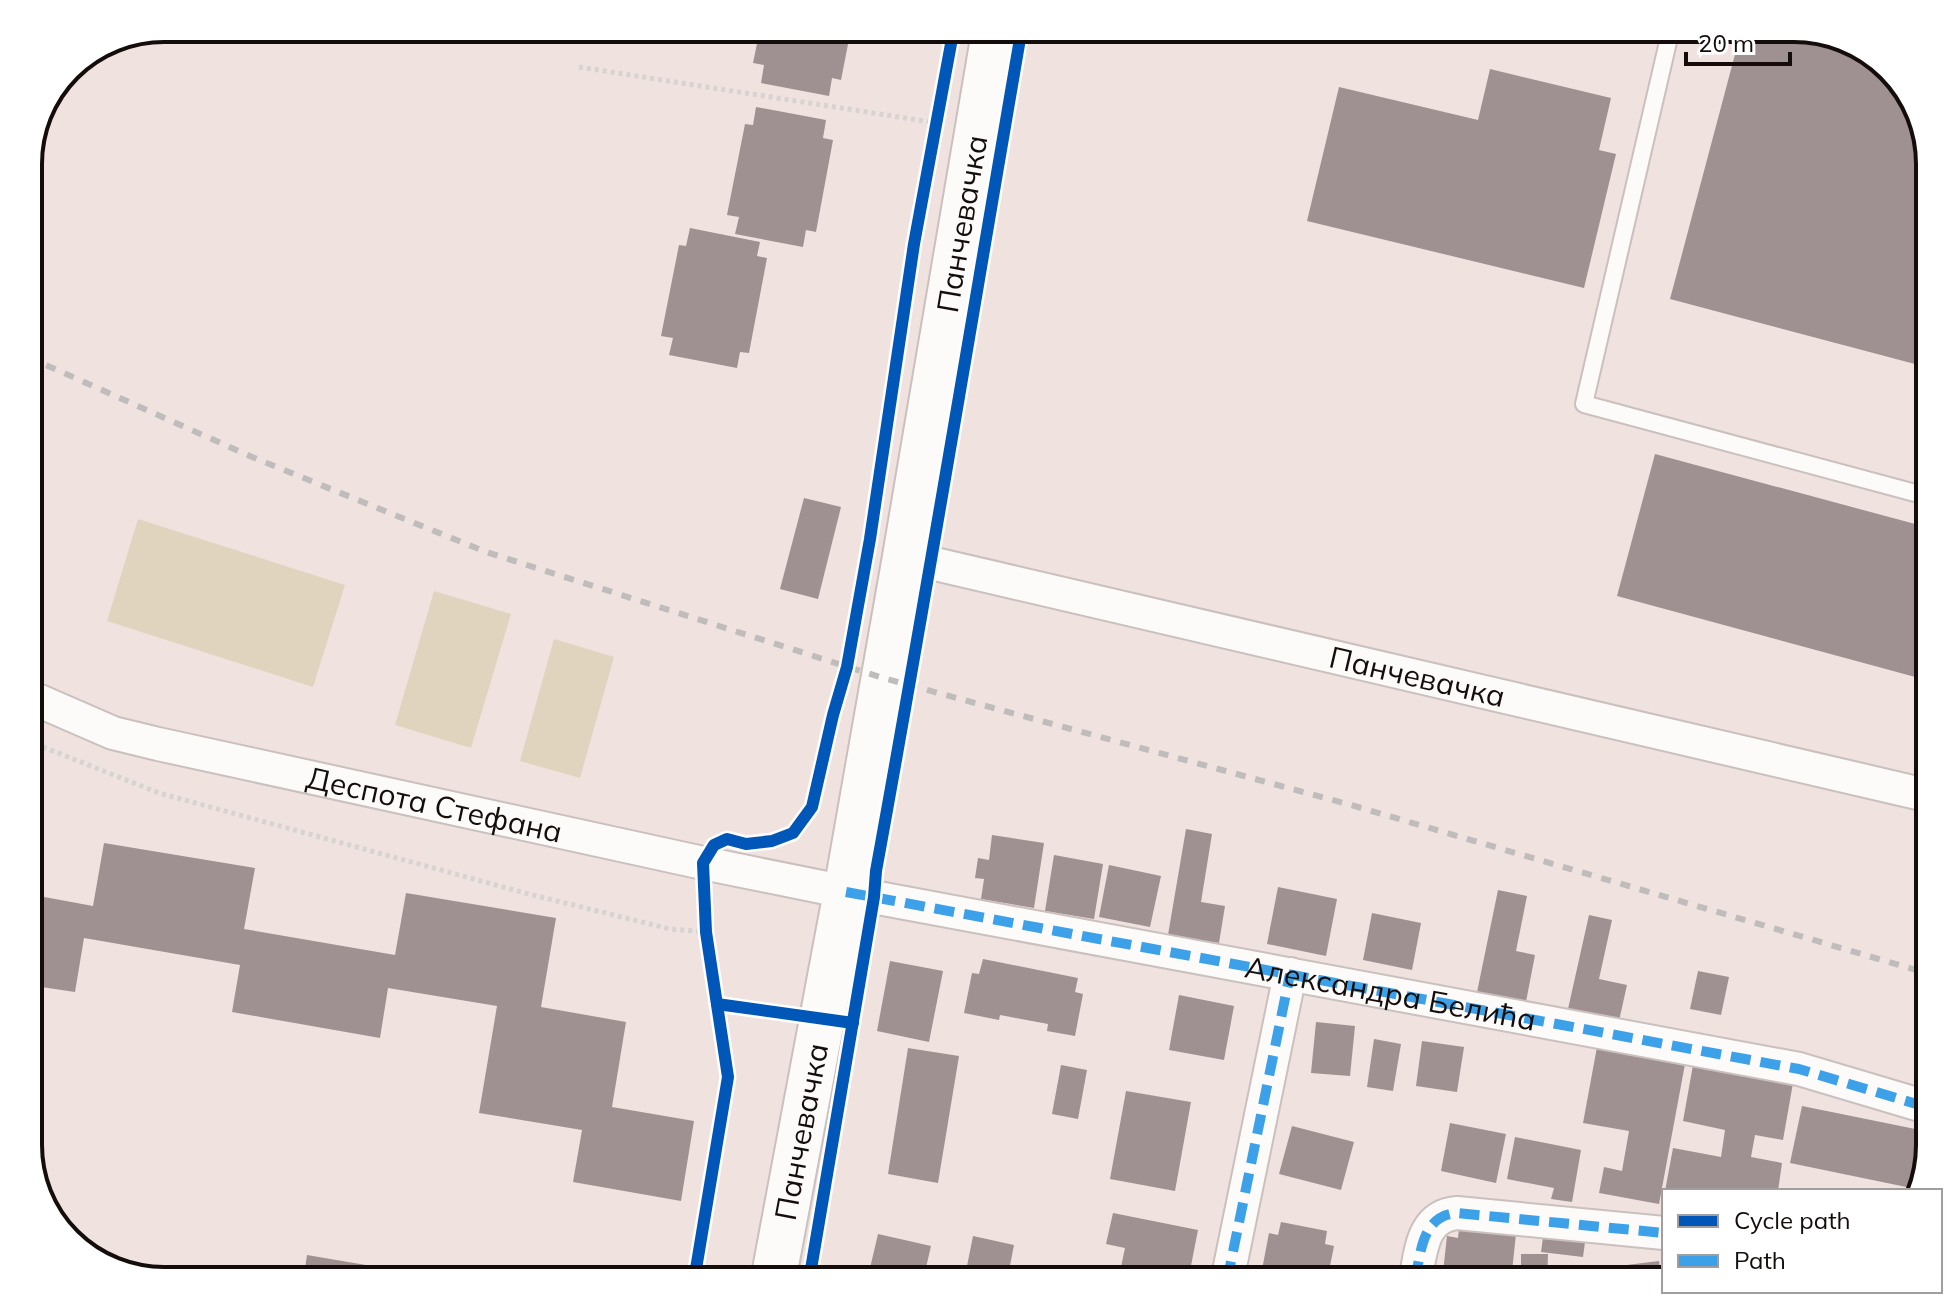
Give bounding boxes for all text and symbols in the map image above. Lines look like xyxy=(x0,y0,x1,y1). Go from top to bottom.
scale bar xyxy=(1686,16,1790,66)
text: 20 m xyxy=(1698,28,1754,58)
street label: Панчевачка xyxy=(928,132,995,315)
street label: Панчевачка xyxy=(1326,638,1509,715)
street label: Деспота Стефана xyxy=(303,758,566,851)
street label: Александра Белића xyxy=(1242,948,1539,1039)
street label: Панчевачка xyxy=(766,1040,836,1223)
legend xyxy=(1662,1189,1942,1293)
text: Cycle path xyxy=(1734,1205,1851,1235)
text: Path xyxy=(1734,1245,1786,1275)

